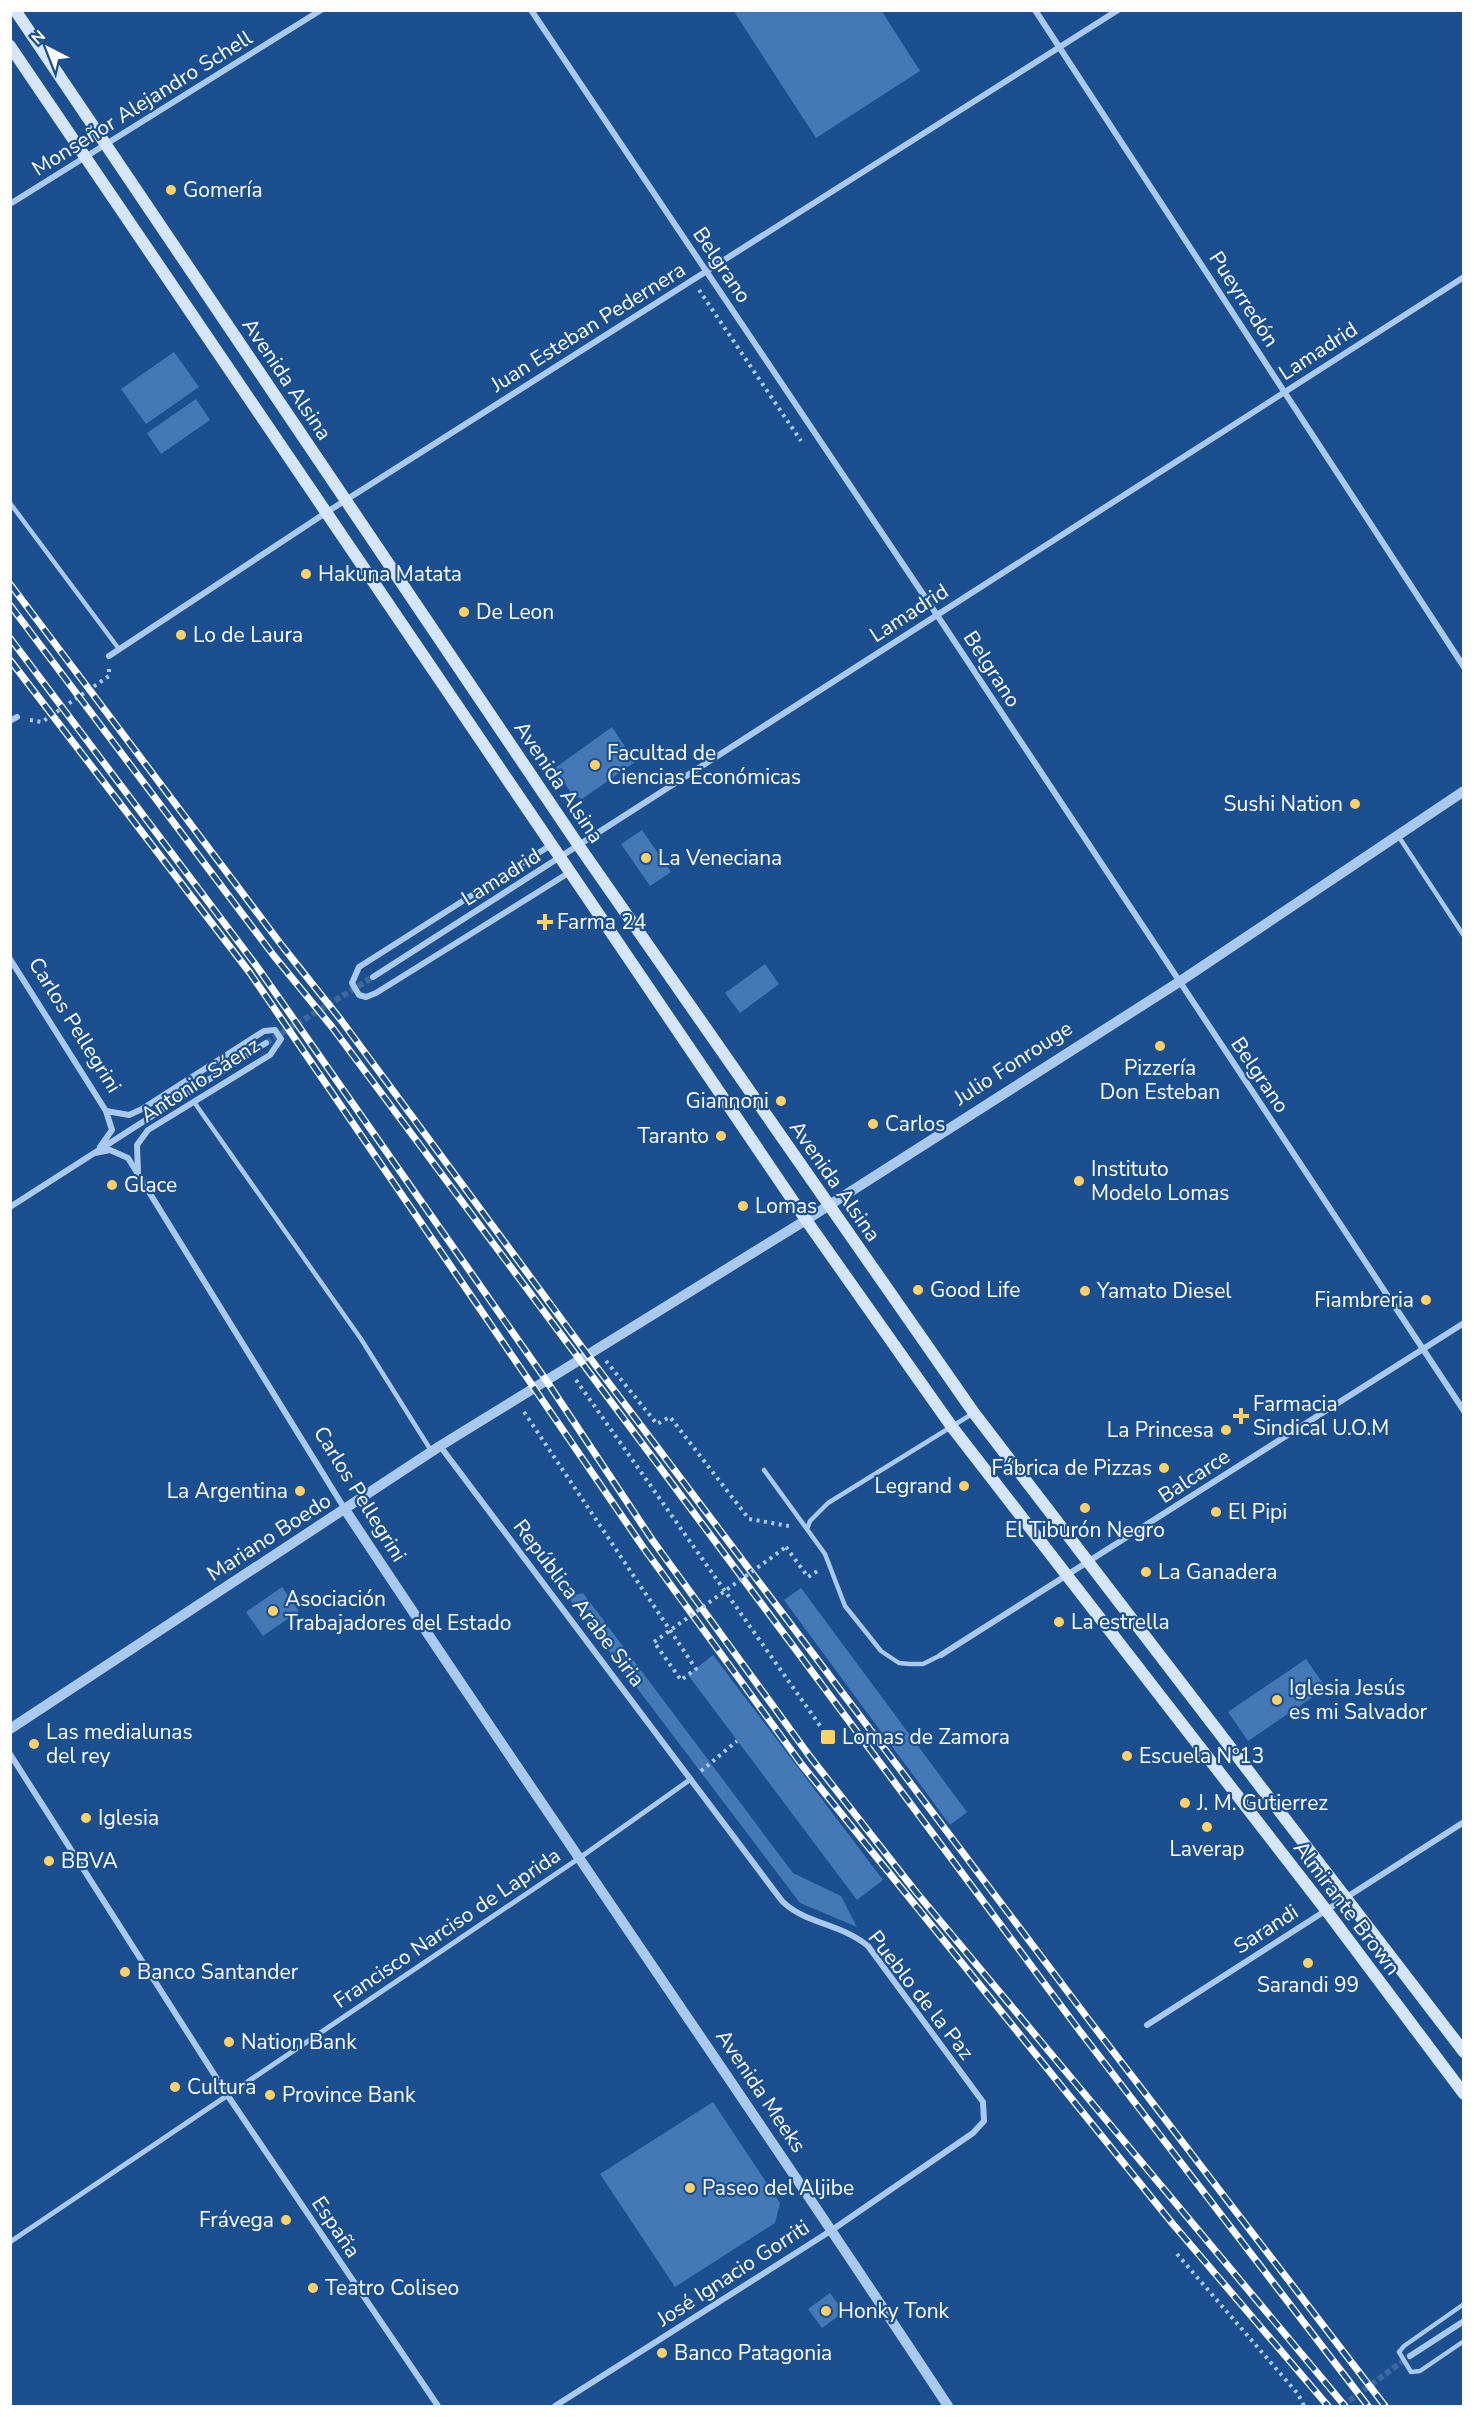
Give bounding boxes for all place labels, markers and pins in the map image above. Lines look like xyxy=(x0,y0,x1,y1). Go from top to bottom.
place label: Gomería xyxy=(183,176,263,204)
marker: Gomería xyxy=(164,183,178,197)
place label: Hakuna Matata xyxy=(318,560,462,588)
marker: Hakuna Matata xyxy=(299,567,313,581)
place label: De Leon xyxy=(476,598,554,626)
marker: De Leon xyxy=(457,605,471,619)
place label: Lo de Laura xyxy=(193,621,303,649)
marker: Lo de Laura xyxy=(174,628,188,642)
place label: Facultad de Ciencias Económicas xyxy=(607,739,801,791)
marker: Facultad de Ciencias Económicas xyxy=(588,758,602,772)
place label: Sushi Nation xyxy=(1224,790,1343,818)
marker: Sushi Nation xyxy=(1348,797,1362,811)
place label: La Veneciana xyxy=(658,844,782,872)
marker: La Veneciana xyxy=(639,851,653,865)
place label: Farma 24 xyxy=(557,908,646,936)
marker: Farma 24 xyxy=(538,915,552,929)
marker: Pizzería Don Esteban xyxy=(1153,1039,1167,1053)
place label: Pizzería Don Esteban xyxy=(1100,1054,1220,1106)
place label: Giannoni xyxy=(685,1087,769,1115)
marker: Giannoni xyxy=(774,1094,788,1108)
place label: Carlos xyxy=(885,1110,945,1138)
marker: Carlos xyxy=(866,1117,880,1131)
place label: Taranto xyxy=(637,1122,709,1150)
marker: Taranto xyxy=(714,1129,728,1143)
place label: Instituto Modelo Lomas xyxy=(1091,1155,1229,1207)
place label: Glace xyxy=(124,1171,177,1199)
marker: Instituto Modelo Lomas xyxy=(1072,1174,1086,1188)
marker: Glace xyxy=(105,1178,119,1192)
place label: Lomas xyxy=(755,1192,817,1220)
marker: Lomas xyxy=(736,1199,750,1213)
place label: Good Life xyxy=(930,1276,1020,1304)
place label: Yamato Diesel xyxy=(1096,1277,1232,1305)
marker: Good Life xyxy=(911,1283,925,1297)
marker: Yamato Diesel xyxy=(1078,1284,1092,1298)
place label: Fiambreria xyxy=(1314,1286,1414,1314)
marker: Fiambreria xyxy=(1419,1293,1433,1307)
place label: Farmacia Sindical U.O.M xyxy=(1253,1390,1389,1442)
marker: Farmacia Sindical U.O.M xyxy=(1234,1409,1248,1423)
place label: La Princesa xyxy=(1107,1416,1214,1444)
marker: La Princesa xyxy=(1219,1423,1233,1437)
place label: Fábrica de Pizzas xyxy=(991,1454,1152,1482)
marker: Fábrica de Pizzas xyxy=(1157,1461,1171,1475)
place label: Legrand xyxy=(875,1472,952,1500)
place label: La Argentina xyxy=(167,1477,288,1505)
marker: Legrand xyxy=(957,1479,971,1493)
marker: La Argentina xyxy=(293,1484,307,1498)
place label: El Pipi xyxy=(1228,1498,1287,1526)
marker: El Tiburón Negro xyxy=(1078,1501,1092,1515)
marker: El Pipi xyxy=(1209,1505,1223,1519)
place label: El Tiburón Negro xyxy=(1005,1516,1165,1544)
place label: La Ganadera xyxy=(1158,1558,1277,1586)
marker: La Ganadera xyxy=(1139,1565,1153,1579)
place label: Asociación Trabajadores del Estado xyxy=(285,1585,512,1637)
marker: Asociación Trabajadores del Estado xyxy=(266,1604,280,1618)
place label: La estrella xyxy=(1071,1608,1170,1636)
marker: La estrella xyxy=(1052,1615,1066,1629)
place label: Iglesia Jesús es mi Salvador xyxy=(1289,1674,1428,1726)
marker: Iglesia Jesús es mi Salvador xyxy=(1270,1693,1284,1707)
place label: Las medialunas del rey xyxy=(46,1718,193,1770)
place label: Lomas de Zamora xyxy=(842,1723,1010,1751)
marker: Lomas de Zamora xyxy=(819,1728,837,1746)
marker: Las medialunas del rey xyxy=(27,1737,41,1751)
place label: Escuela Nº13 xyxy=(1139,1742,1264,1770)
marker: Escuela Nº13 xyxy=(1120,1749,1134,1763)
place label: J. M. Gutierrez xyxy=(1196,1789,1328,1817)
marker: J. M. Gutierrez xyxy=(1178,1796,1192,1810)
place label: Iglesia xyxy=(98,1804,159,1832)
marker: Iglesia xyxy=(79,1811,93,1825)
marker: Laverap xyxy=(1200,1820,1214,1834)
place label: Laverap xyxy=(1169,1835,1245,1863)
place label: BBVA xyxy=(61,1847,118,1875)
marker: BBVA xyxy=(42,1854,56,1868)
marker: Sarandi 99 xyxy=(1301,1956,1315,1970)
place label: Banco Santander xyxy=(137,1958,299,1986)
marker: Banco Santander xyxy=(118,1965,132,1979)
place label: Sarandi 99 xyxy=(1257,1971,1359,1999)
place label: Nation Bank xyxy=(241,2028,357,2056)
marker: Nation Bank xyxy=(222,2035,236,2049)
place label: Cultura xyxy=(187,2073,256,2101)
marker: Cultura xyxy=(168,2080,182,2094)
place label: Province Bank xyxy=(282,2081,416,2109)
marker: Province Bank xyxy=(263,2088,277,2102)
place label: Paseo del Aljibe xyxy=(702,2174,854,2202)
marker: Paseo del Aljibe xyxy=(683,2181,697,2195)
place label: Frávega xyxy=(199,2206,274,2234)
marker: Frávega xyxy=(279,2213,293,2227)
place label: Teatro Coliseo xyxy=(325,2274,459,2302)
marker: Teatro Coliseo xyxy=(306,2281,320,2295)
place label: Honky Tonk xyxy=(838,2297,950,2325)
marker: Honky Tonk xyxy=(819,2304,833,2318)
place label: Banco Patagonia xyxy=(674,2339,832,2367)
marker: Banco Patagonia xyxy=(655,2346,669,2360)

